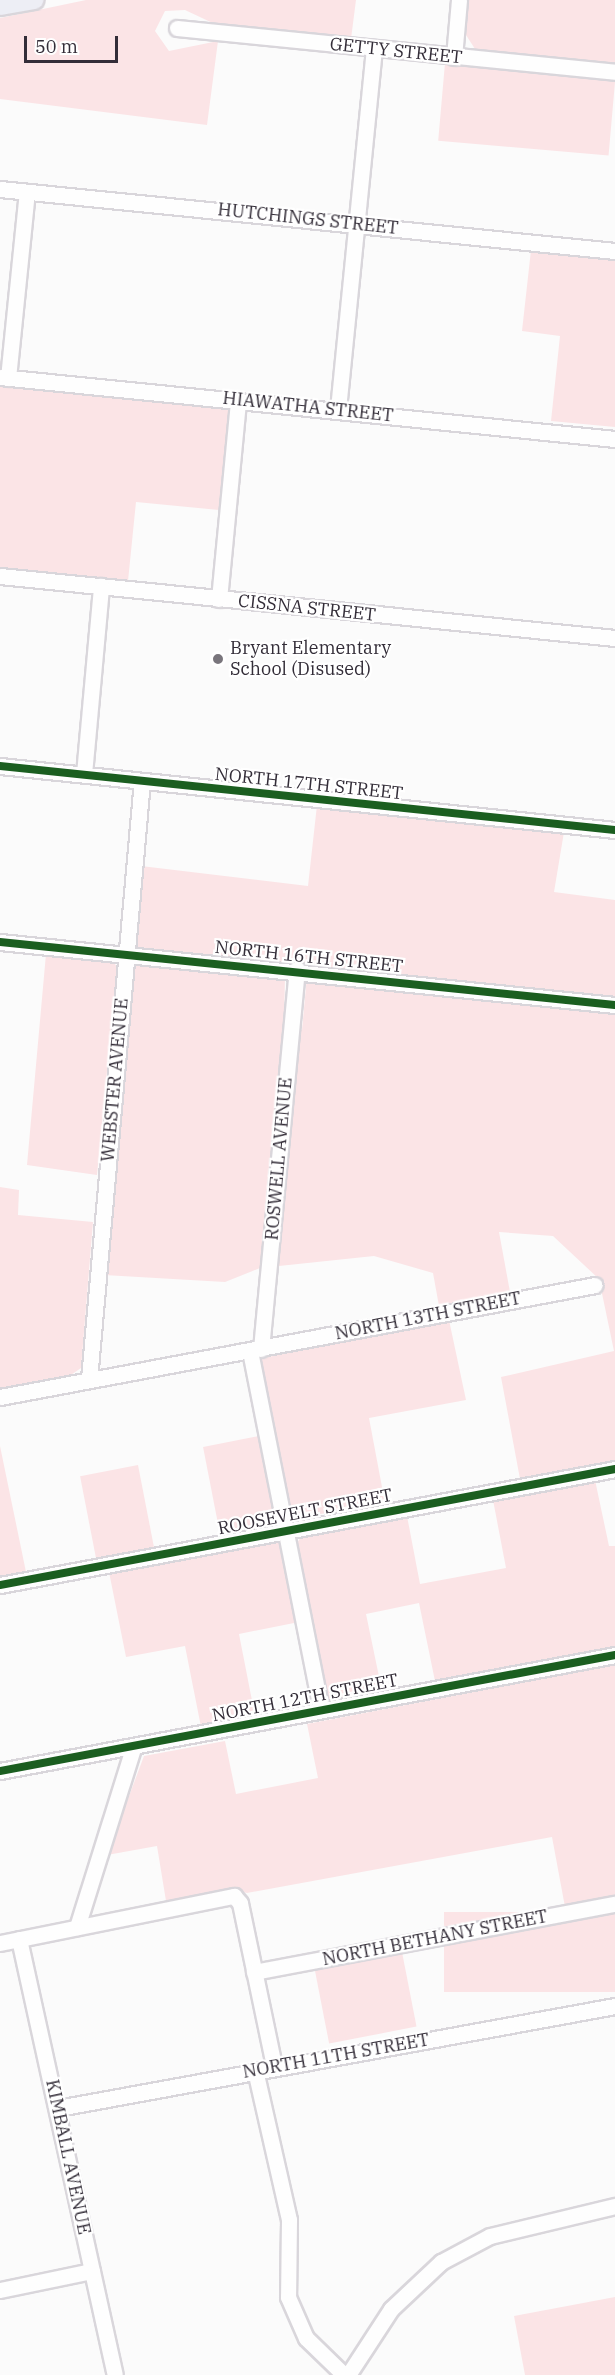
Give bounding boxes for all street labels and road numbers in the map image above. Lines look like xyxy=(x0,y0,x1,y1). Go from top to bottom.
street label: GETTY STREET xyxy=(329,33,463,69)
street label: HUTCHINGS STREET xyxy=(216,199,400,239)
street label: HIAWATHA STREET xyxy=(221,387,395,427)
street label: CISSNA STREET xyxy=(237,590,377,626)
street label: NORTH 17TH STREET xyxy=(214,763,404,805)
street label: NORTH 16TH STREET xyxy=(214,936,404,978)
street label: WEBSTER AVENUE xyxy=(97,997,133,1163)
street label: ROSWELL AVENUE xyxy=(261,1077,297,1241)
street label: NORTH 13TH STREET xyxy=(333,1287,523,1345)
street label: ROOSEVELT STREET xyxy=(216,1484,394,1540)
street label: NORTH 12TH STREET xyxy=(210,1669,400,1727)
street label: NORTH BETHANY STREET xyxy=(321,1906,549,1970)
street label: NORTH 11TH STREET xyxy=(241,2029,431,2083)
street label: KIMBALL AVENUE xyxy=(41,2077,95,2237)

